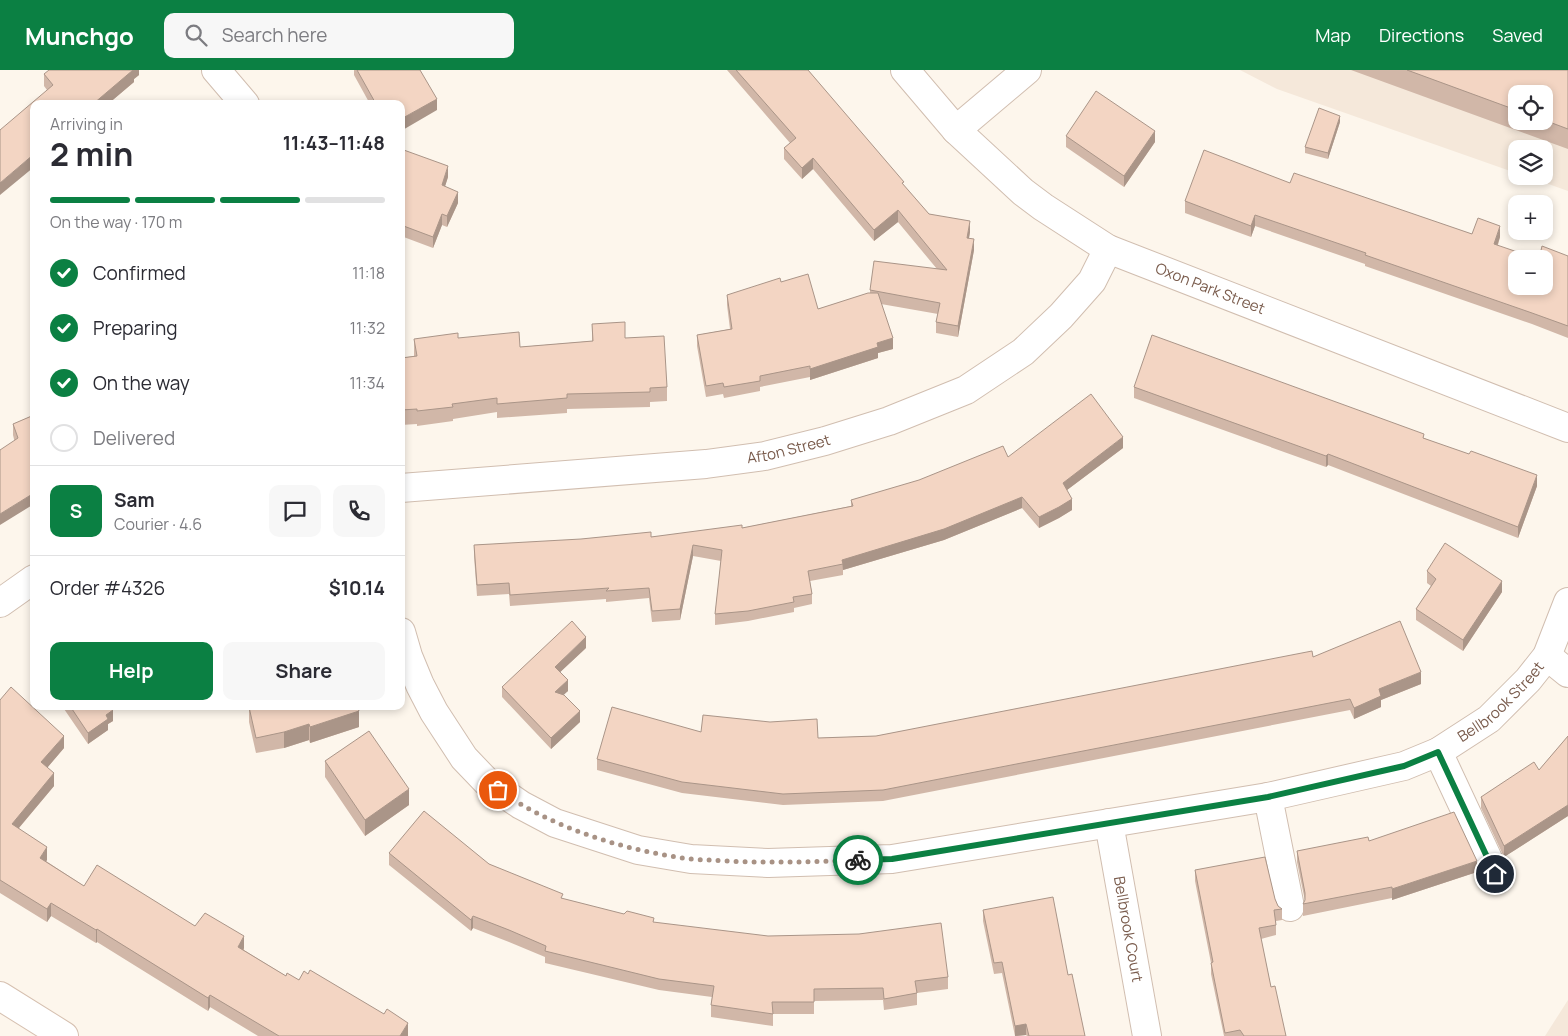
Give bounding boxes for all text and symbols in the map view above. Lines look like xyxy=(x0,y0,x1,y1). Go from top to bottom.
search box xyxy=(164,13,514,58)
text: Munchgo xyxy=(25,19,134,52)
icon: search xyxy=(182,21,210,49)
text: Search here xyxy=(222,22,327,48)
text: Map xyxy=(1315,23,1351,47)
text: Directions xyxy=(1379,23,1464,47)
text: Saved xyxy=(1492,23,1543,47)
map controls xyxy=(1508,85,1553,295)
button: locate xyxy=(1508,85,1553,130)
text: Arriving in xyxy=(50,113,123,135)
text: 11:43–11:48 xyxy=(283,130,385,156)
text: 2 min xyxy=(50,132,133,176)
button: layers xyxy=(1508,140,1553,185)
button: + xyxy=(1508,195,1553,240)
text: On the way · 170 m xyxy=(50,211,182,233)
button: − xyxy=(1508,250,1553,295)
street label: Oxon Park Street xyxy=(1152,257,1268,319)
icon: check xyxy=(50,259,78,287)
text: Confirmed xyxy=(93,260,186,286)
text: 11:18 xyxy=(352,262,385,284)
icon: check xyxy=(50,314,78,342)
text: Preparing xyxy=(93,315,178,341)
text: 11:32 xyxy=(350,317,385,339)
icon: check xyxy=(50,369,78,397)
text: On the way xyxy=(93,370,190,396)
text: 11:34 xyxy=(349,372,385,394)
text: Delivered xyxy=(93,425,175,451)
street label: Afton Street xyxy=(746,429,833,468)
button: chat xyxy=(269,485,321,537)
button: phone xyxy=(333,485,385,537)
text: Sam xyxy=(114,487,155,513)
text: S xyxy=(70,498,82,524)
text: Courier · 4.6 xyxy=(114,513,202,535)
text: Order #4326 xyxy=(50,575,165,601)
text: $10.14 xyxy=(329,575,385,601)
button: Help xyxy=(50,642,213,700)
button: Share xyxy=(223,642,385,700)
street label: Bellbrook Street xyxy=(1453,657,1549,747)
pin xyxy=(477,769,519,811)
icon: bag xyxy=(484,776,512,804)
courier xyxy=(833,835,883,885)
icon: bike xyxy=(844,846,872,874)
pin xyxy=(1474,853,1516,895)
icon: home xyxy=(1481,860,1509,888)
street label: Bellbrook Court xyxy=(1109,875,1148,984)

